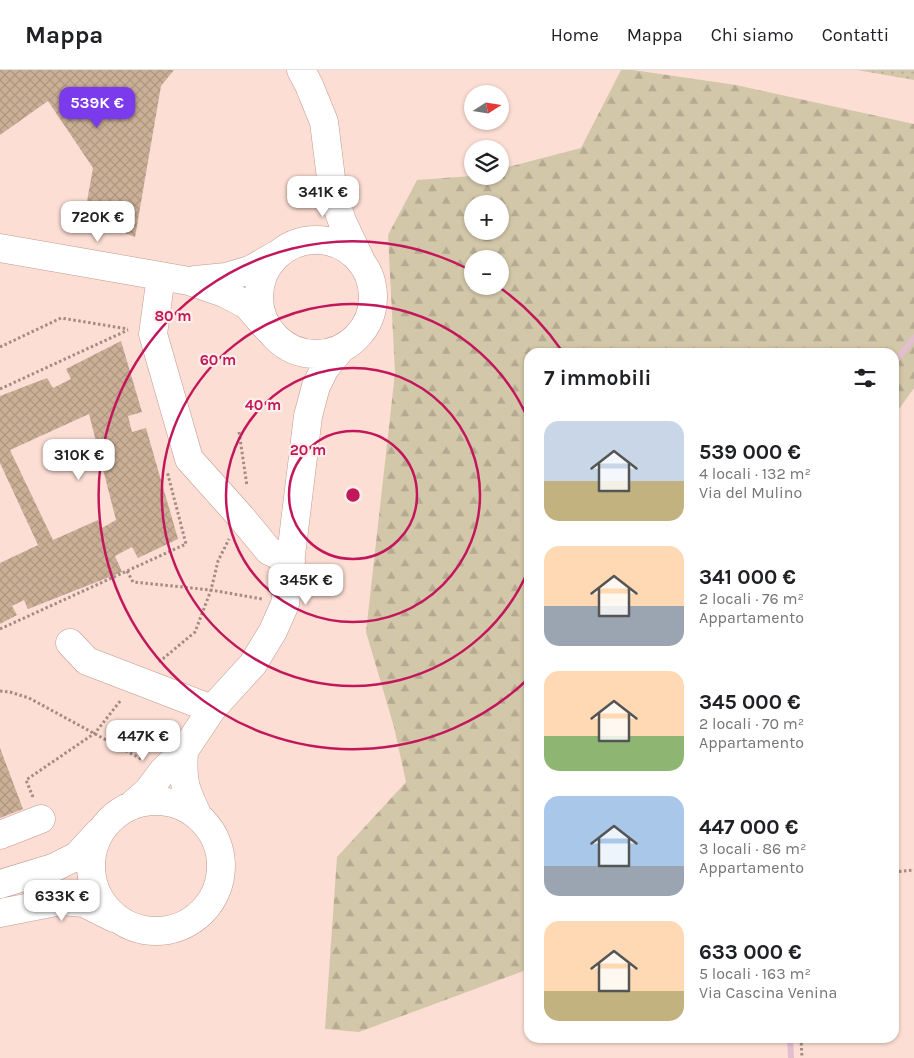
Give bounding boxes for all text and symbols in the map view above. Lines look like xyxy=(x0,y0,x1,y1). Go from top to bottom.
text: Mappa xyxy=(25,21,103,49)
text: Home xyxy=(551,24,599,46)
text: Mappa xyxy=(627,24,683,46)
text: Chi siamo xyxy=(711,24,794,46)
text: Contatti xyxy=(822,24,889,46)
north arrow xyxy=(464,85,509,130)
map controls xyxy=(464,85,509,295)
pin: 539K € xyxy=(56,87,138,129)
text: 539K € xyxy=(70,93,124,112)
button: layers xyxy=(464,140,509,185)
pin: 341K € xyxy=(282,176,364,218)
text: 341K € xyxy=(298,182,348,201)
button: + xyxy=(464,195,509,240)
pin: 720K € xyxy=(57,200,139,243)
text: 720K € xyxy=(72,207,124,226)
button: − xyxy=(464,250,509,295)
text: 80 m xyxy=(154,307,192,325)
text: 60 m xyxy=(200,351,236,369)
icon: filters xyxy=(851,364,879,392)
text: 7 immobili xyxy=(544,366,651,390)
text: 40 m xyxy=(245,396,281,414)
pin: 310K € xyxy=(38,438,120,481)
text: 539 000 € xyxy=(699,440,801,464)
text: 20 m xyxy=(290,441,326,459)
icon: home xyxy=(584,441,644,501)
text: 310K € xyxy=(54,445,104,464)
text: 4 locali · 132 m² xyxy=(699,464,811,483)
text: Via del Mulino xyxy=(699,483,802,502)
centre of rings xyxy=(344,486,362,504)
pin: 345K € xyxy=(265,564,347,606)
text: 341 000 € xyxy=(699,565,796,589)
icon: home xyxy=(584,566,644,626)
text: 345K € xyxy=(279,570,333,589)
text: 2 locali · 76 m² xyxy=(699,589,804,608)
text: Appartamento xyxy=(699,608,804,627)
text: 345 000 € xyxy=(699,690,801,714)
icon: home xyxy=(584,691,644,751)
text: 2 locali · 70 m² xyxy=(699,714,804,733)
pin: 447K € xyxy=(102,720,184,762)
text: 447K € xyxy=(117,726,169,745)
text: Appartamento xyxy=(699,733,804,752)
text: 447 000 € xyxy=(699,815,798,839)
icon: home xyxy=(584,816,644,876)
text: 3 locali · 86 m² xyxy=(699,839,806,858)
text: Appartamento xyxy=(699,858,804,877)
pin: 633K € xyxy=(21,880,103,922)
text: 633K € xyxy=(35,886,89,905)
text: 633 000 € xyxy=(699,940,802,964)
icon: home xyxy=(584,941,644,1001)
text: 5 locali · 163 m² xyxy=(699,964,811,983)
text: Via Cascina Venina xyxy=(699,983,837,1002)

